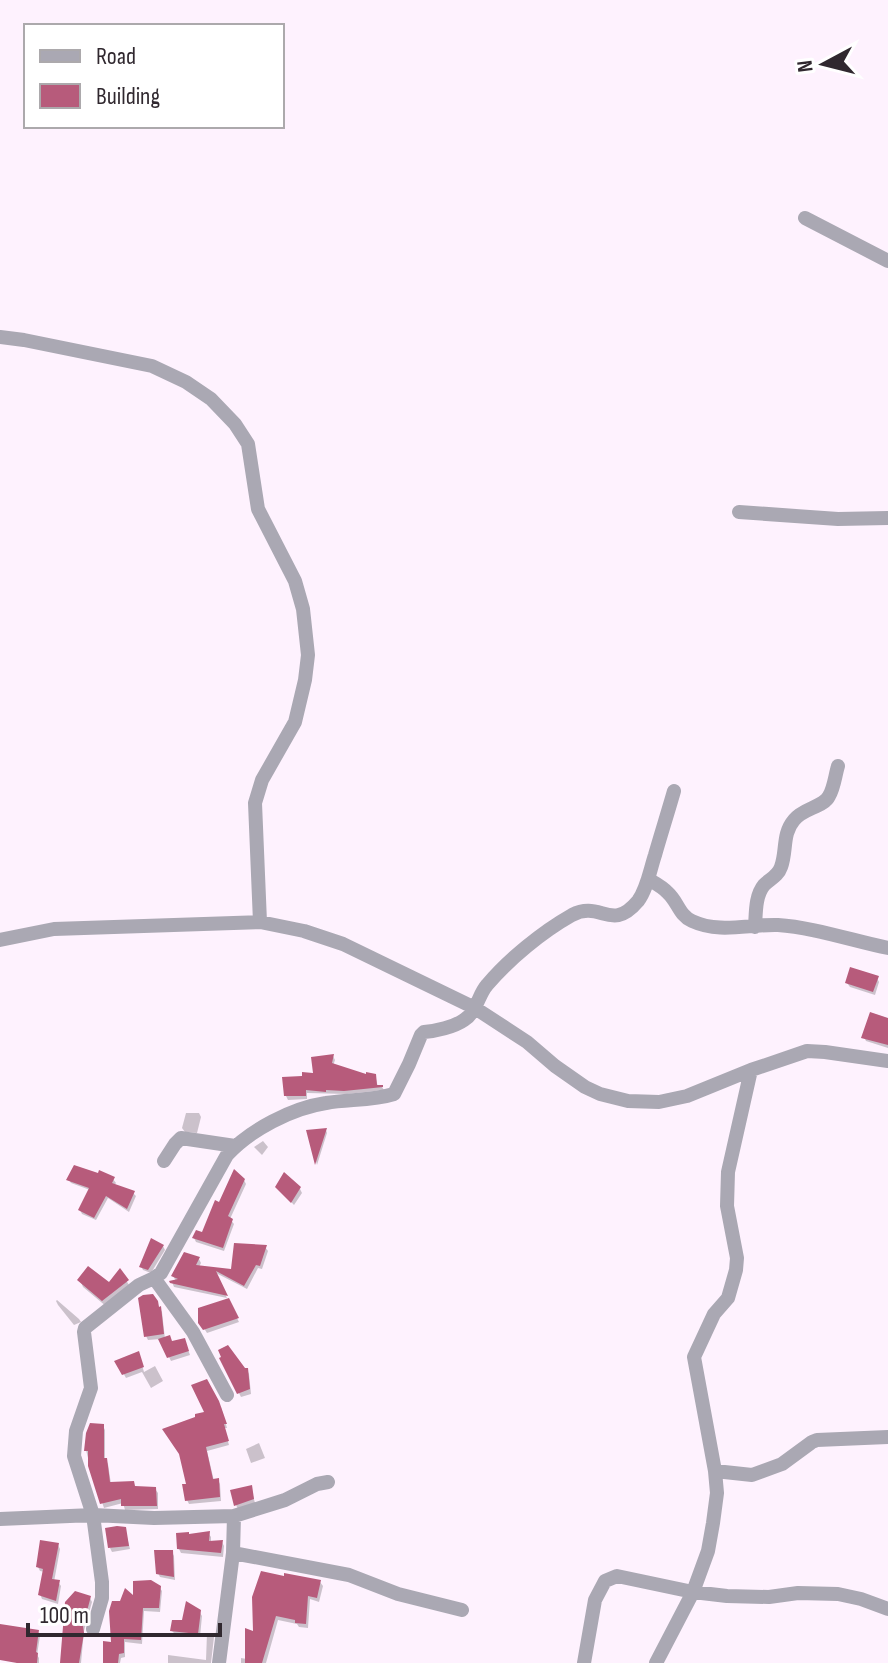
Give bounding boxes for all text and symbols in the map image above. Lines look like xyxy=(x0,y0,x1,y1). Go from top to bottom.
legend xyxy=(24,24,284,128)
north arrow xyxy=(784,24,864,104)
text: Road xyxy=(96,42,136,71)
text: N xyxy=(792,59,820,74)
text: Building xyxy=(96,82,160,111)
scale bar xyxy=(28,1587,220,1637)
text: 100 m xyxy=(40,1601,89,1630)

